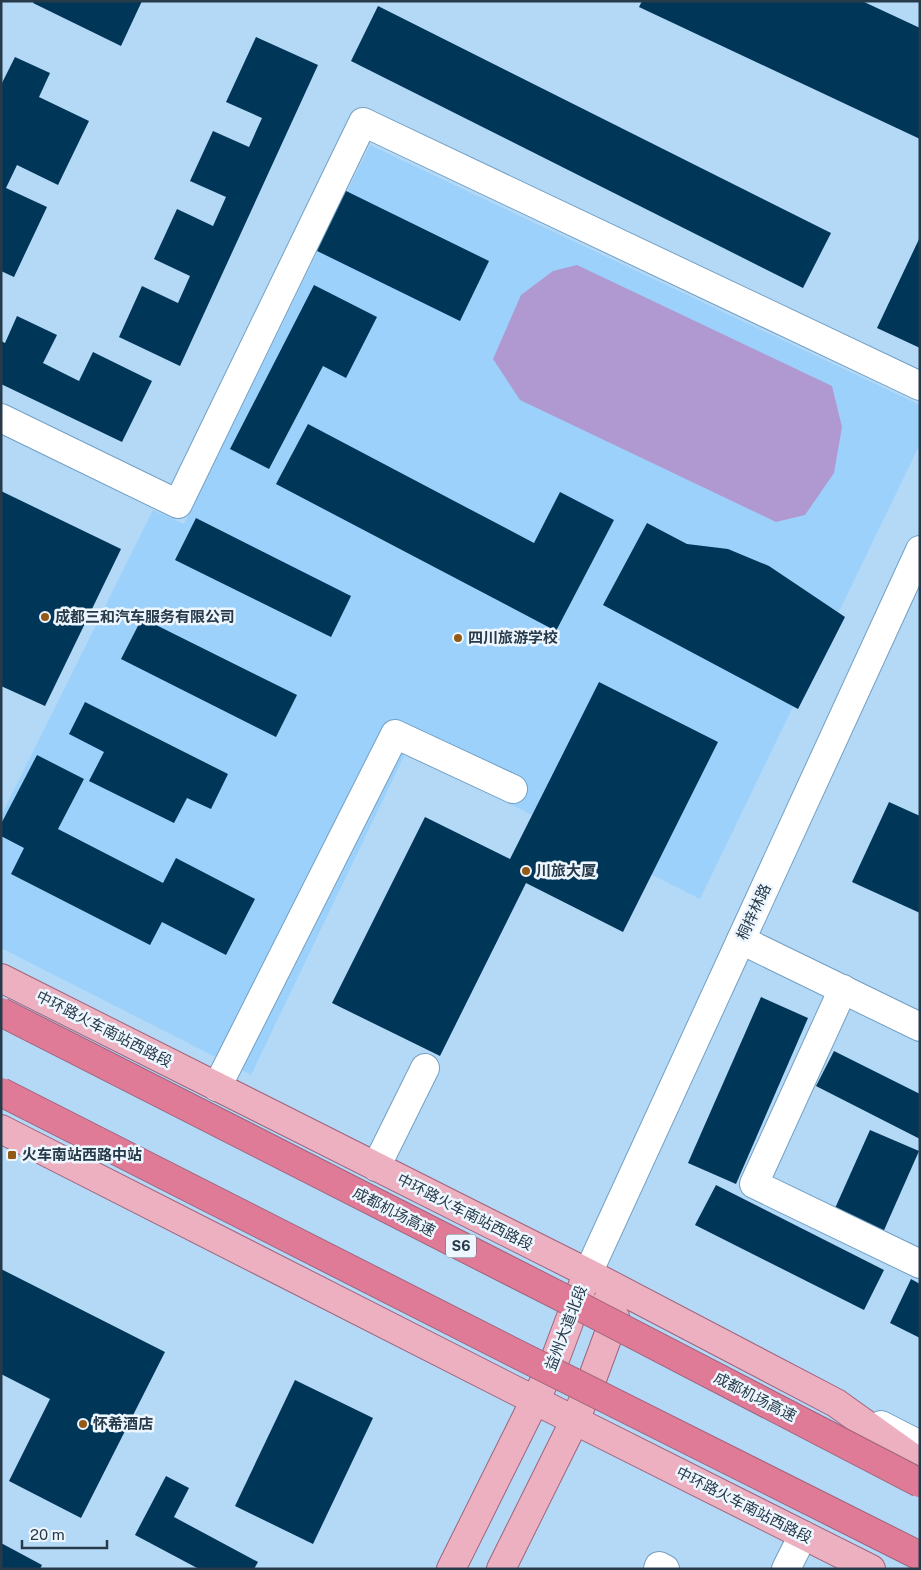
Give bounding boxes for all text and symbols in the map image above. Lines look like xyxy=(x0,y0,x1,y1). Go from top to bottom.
place label: 成都三和汽车服务有限公司 xyxy=(55,608,235,625)
marker: 成都三和汽车服务有限公司 xyxy=(39,611,51,623)
place label: 四川旅游学校 xyxy=(468,629,558,646)
marker: 四川旅游学校 xyxy=(452,632,464,644)
place label: 川旅大厦 xyxy=(536,862,596,879)
marker: 川旅大厦 xyxy=(520,865,532,877)
street label: 桐梓林路 xyxy=(733,881,774,943)
street label: 中环路火车南站西路段 xyxy=(34,987,175,1070)
place label: 火车南站西路中站 xyxy=(22,1146,142,1163)
marker: 火车南站西路中站 xyxy=(6,1149,18,1161)
street label: 中环路火车南站西路段 xyxy=(395,1170,536,1253)
street label: 成都机场高速 xyxy=(350,1184,438,1240)
road number: S6 xyxy=(446,1234,476,1258)
street label: 益州大道北段 xyxy=(541,1283,590,1373)
street label: 成都机场高速 xyxy=(711,1369,799,1425)
place label: 怀希酒店 xyxy=(93,1415,153,1432)
marker: 怀希酒店 xyxy=(77,1418,89,1430)
street label: 中环路火车南站西路段 xyxy=(674,1463,815,1546)
scale bar xyxy=(22,1518,108,1550)
text: 20 m xyxy=(30,1526,65,1543)

